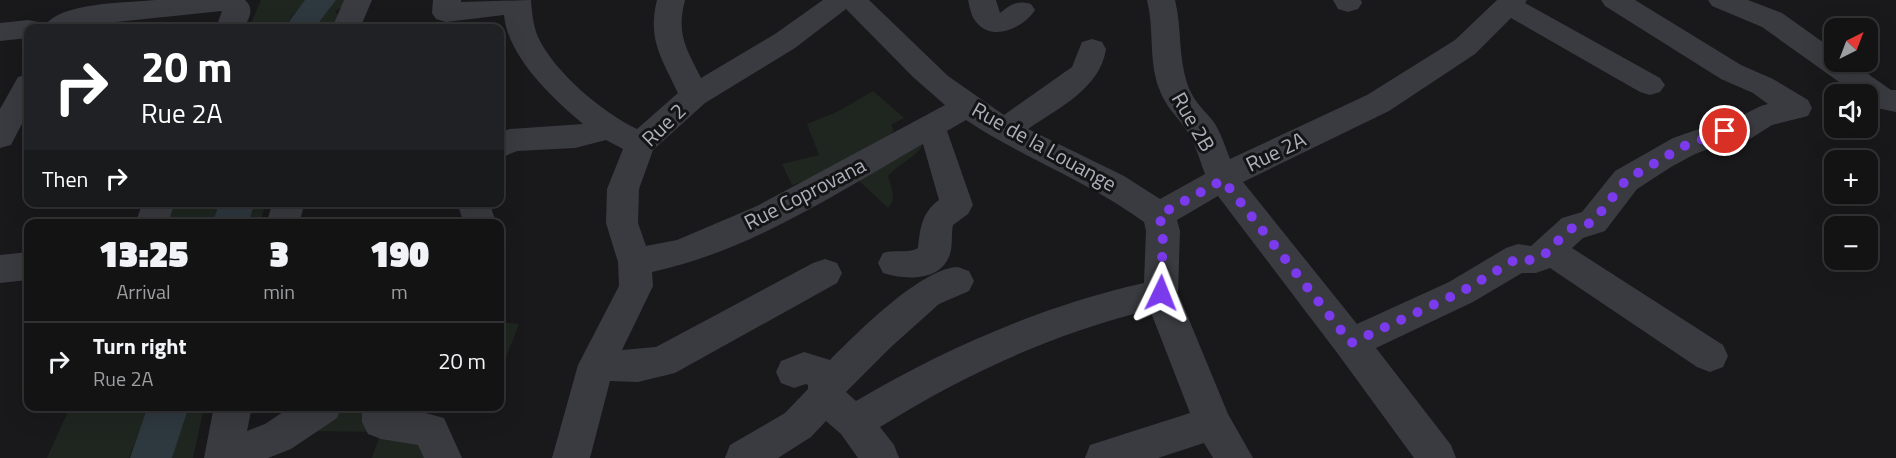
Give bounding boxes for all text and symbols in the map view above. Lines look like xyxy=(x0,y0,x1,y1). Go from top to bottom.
north arrow xyxy=(1824,18,1878,72)
map controls xyxy=(1824,18,1878,270)
text: 20 m xyxy=(141,34,233,98)
icon: right xyxy=(42,48,120,126)
button: sound xyxy=(1824,84,1878,138)
street label: Rue 2B xyxy=(1164,86,1224,157)
text: Rue 2A xyxy=(141,92,223,133)
street label: Rue de la Louange xyxy=(966,93,1123,199)
street label: Rue 2 xyxy=(634,95,693,154)
pin xyxy=(1699,105,1750,156)
icon: arrive xyxy=(1708,114,1741,147)
street label: Rue 2A xyxy=(1240,123,1312,179)
street label: Rue Coprovana xyxy=(738,148,871,238)
button: + xyxy=(1824,150,1878,204)
text: Then xyxy=(42,162,88,196)
icon: right xyxy=(100,162,133,195)
button: − xyxy=(1824,216,1878,270)
text: 13:25 xyxy=(99,226,188,281)
text: 3 xyxy=(269,226,289,281)
text: 190 xyxy=(370,226,429,281)
position arrow xyxy=(1129,261,1193,325)
text: Arrival xyxy=(116,276,171,307)
text: min xyxy=(263,276,295,307)
text: m xyxy=(391,276,408,307)
text: Turn right xyxy=(93,329,187,363)
text: 20 m xyxy=(438,344,486,378)
icon: right xyxy=(42,345,75,378)
text: Rue 2A xyxy=(93,363,154,394)

